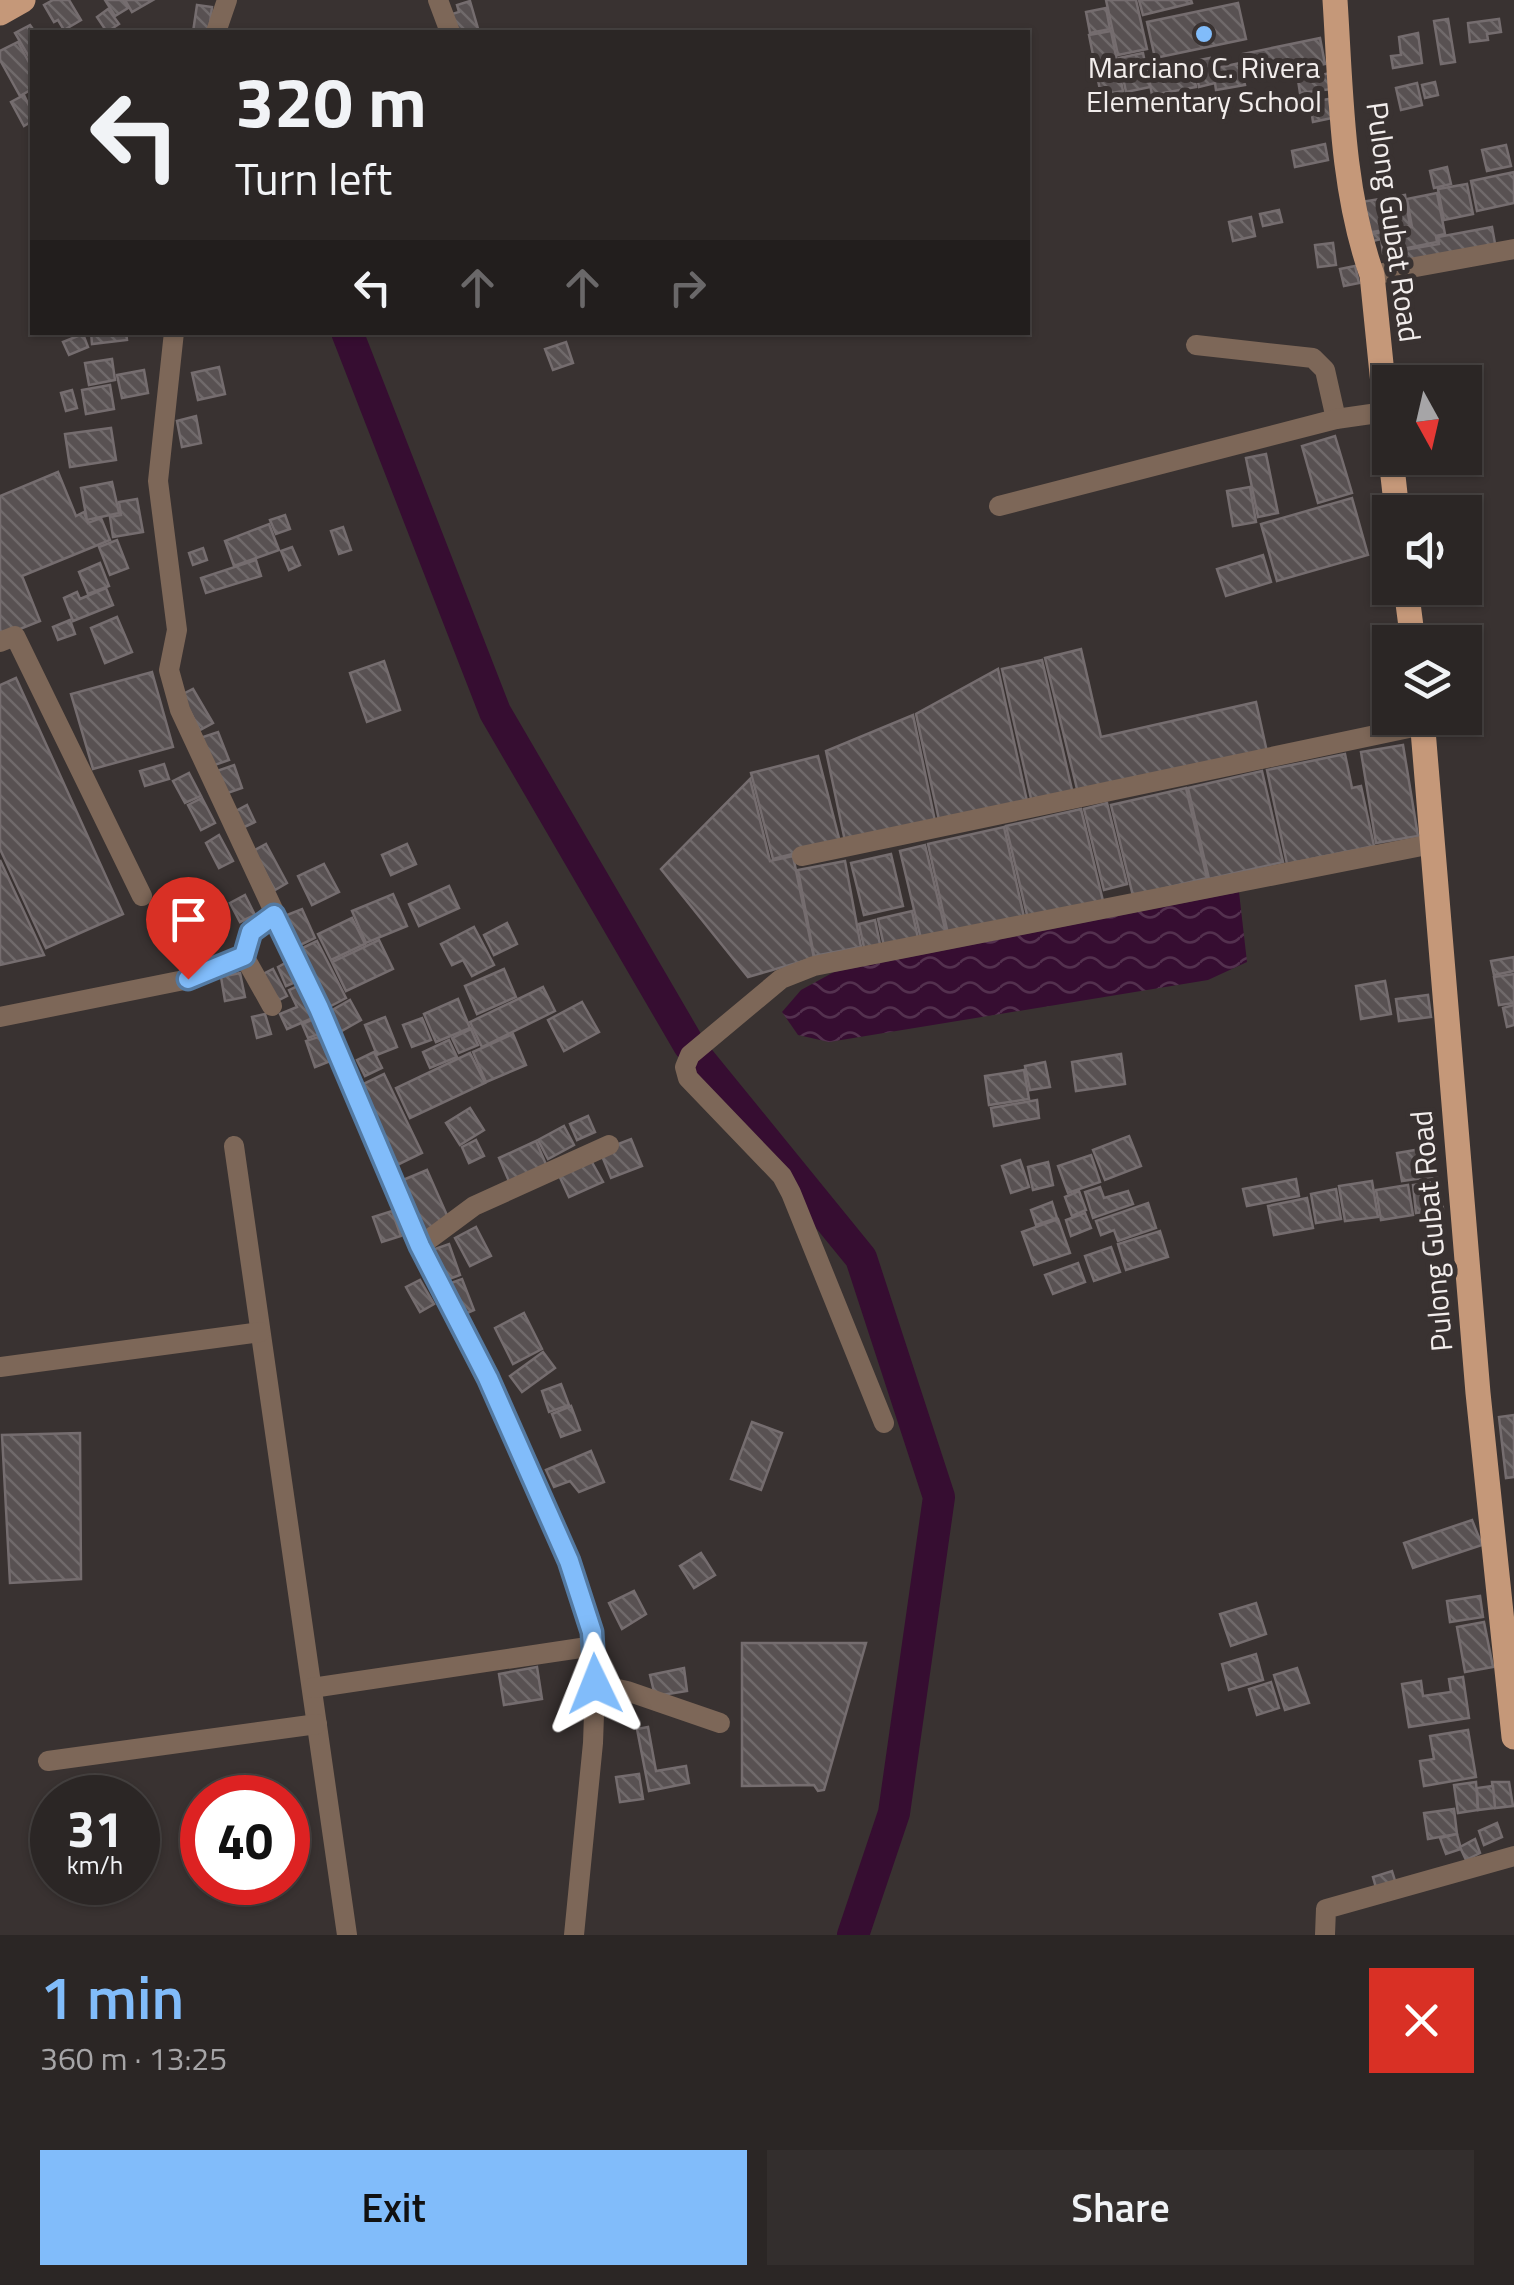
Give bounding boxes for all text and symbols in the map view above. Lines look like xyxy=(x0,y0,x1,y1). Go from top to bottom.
marker: Marciano C. Rivera Elementary School xyxy=(1193,23,1215,45)
place label: Marciano C. Rivera Elementary School xyxy=(1086,44,1322,124)
text: 320 m xyxy=(235,48,427,154)
icon: left xyxy=(70,70,200,200)
street label: Pulong Gubat Road xyxy=(1354,99,1434,345)
text: Turn left xyxy=(235,144,392,212)
icon: left xyxy=(345,260,400,315)
icon: ahead xyxy=(450,260,505,315)
icon: ahead xyxy=(555,260,610,315)
icon: right xyxy=(660,260,715,315)
north arrow xyxy=(1372,365,1482,475)
map controls xyxy=(1372,365,1482,735)
button: sound xyxy=(1372,495,1482,605)
button: layers xyxy=(1372,625,1482,735)
pin xyxy=(146,877,231,980)
icon: arrive xyxy=(161,892,216,947)
street label: Pulong Gubat Road xyxy=(1398,1109,1464,1354)
position arrow xyxy=(543,1632,647,1736)
speed limit sign: 40 xyxy=(180,1775,310,1905)
text: 31 xyxy=(67,1790,123,1866)
text: km/h xyxy=(67,1846,123,1884)
text: 1 min xyxy=(40,1951,184,2042)
button: close xyxy=(1369,1968,1474,2073)
text: 360 m · 13:25 xyxy=(40,2034,227,2082)
button: Exit xyxy=(40,2150,747,2265)
button: Share xyxy=(767,2150,1474,2265)

